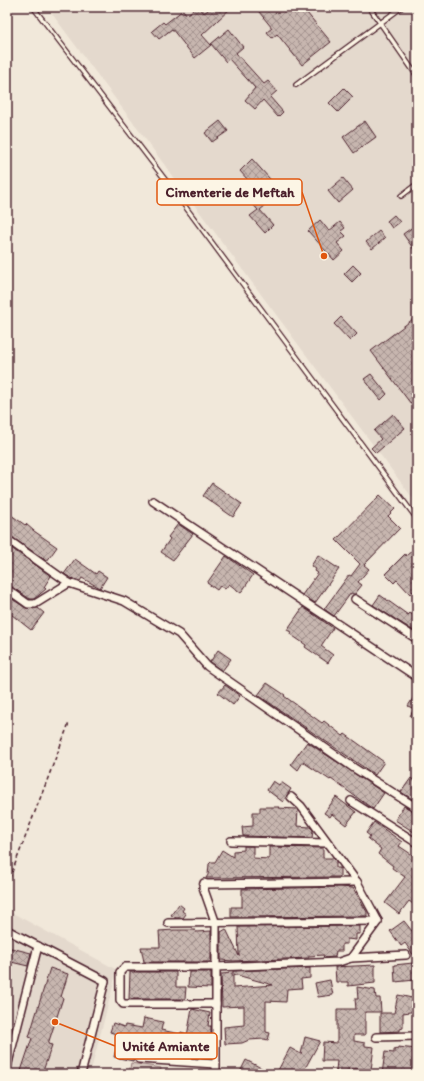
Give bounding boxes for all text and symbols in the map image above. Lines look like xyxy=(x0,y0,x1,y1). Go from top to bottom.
callout: Cimenterie de Meftah xyxy=(157,179,302,205)
text: Cimenterie de Meftah xyxy=(165,184,295,201)
callout: Unité Amiante xyxy=(115,1033,217,1059)
text: Unité Amiante xyxy=(122,1038,210,1055)

